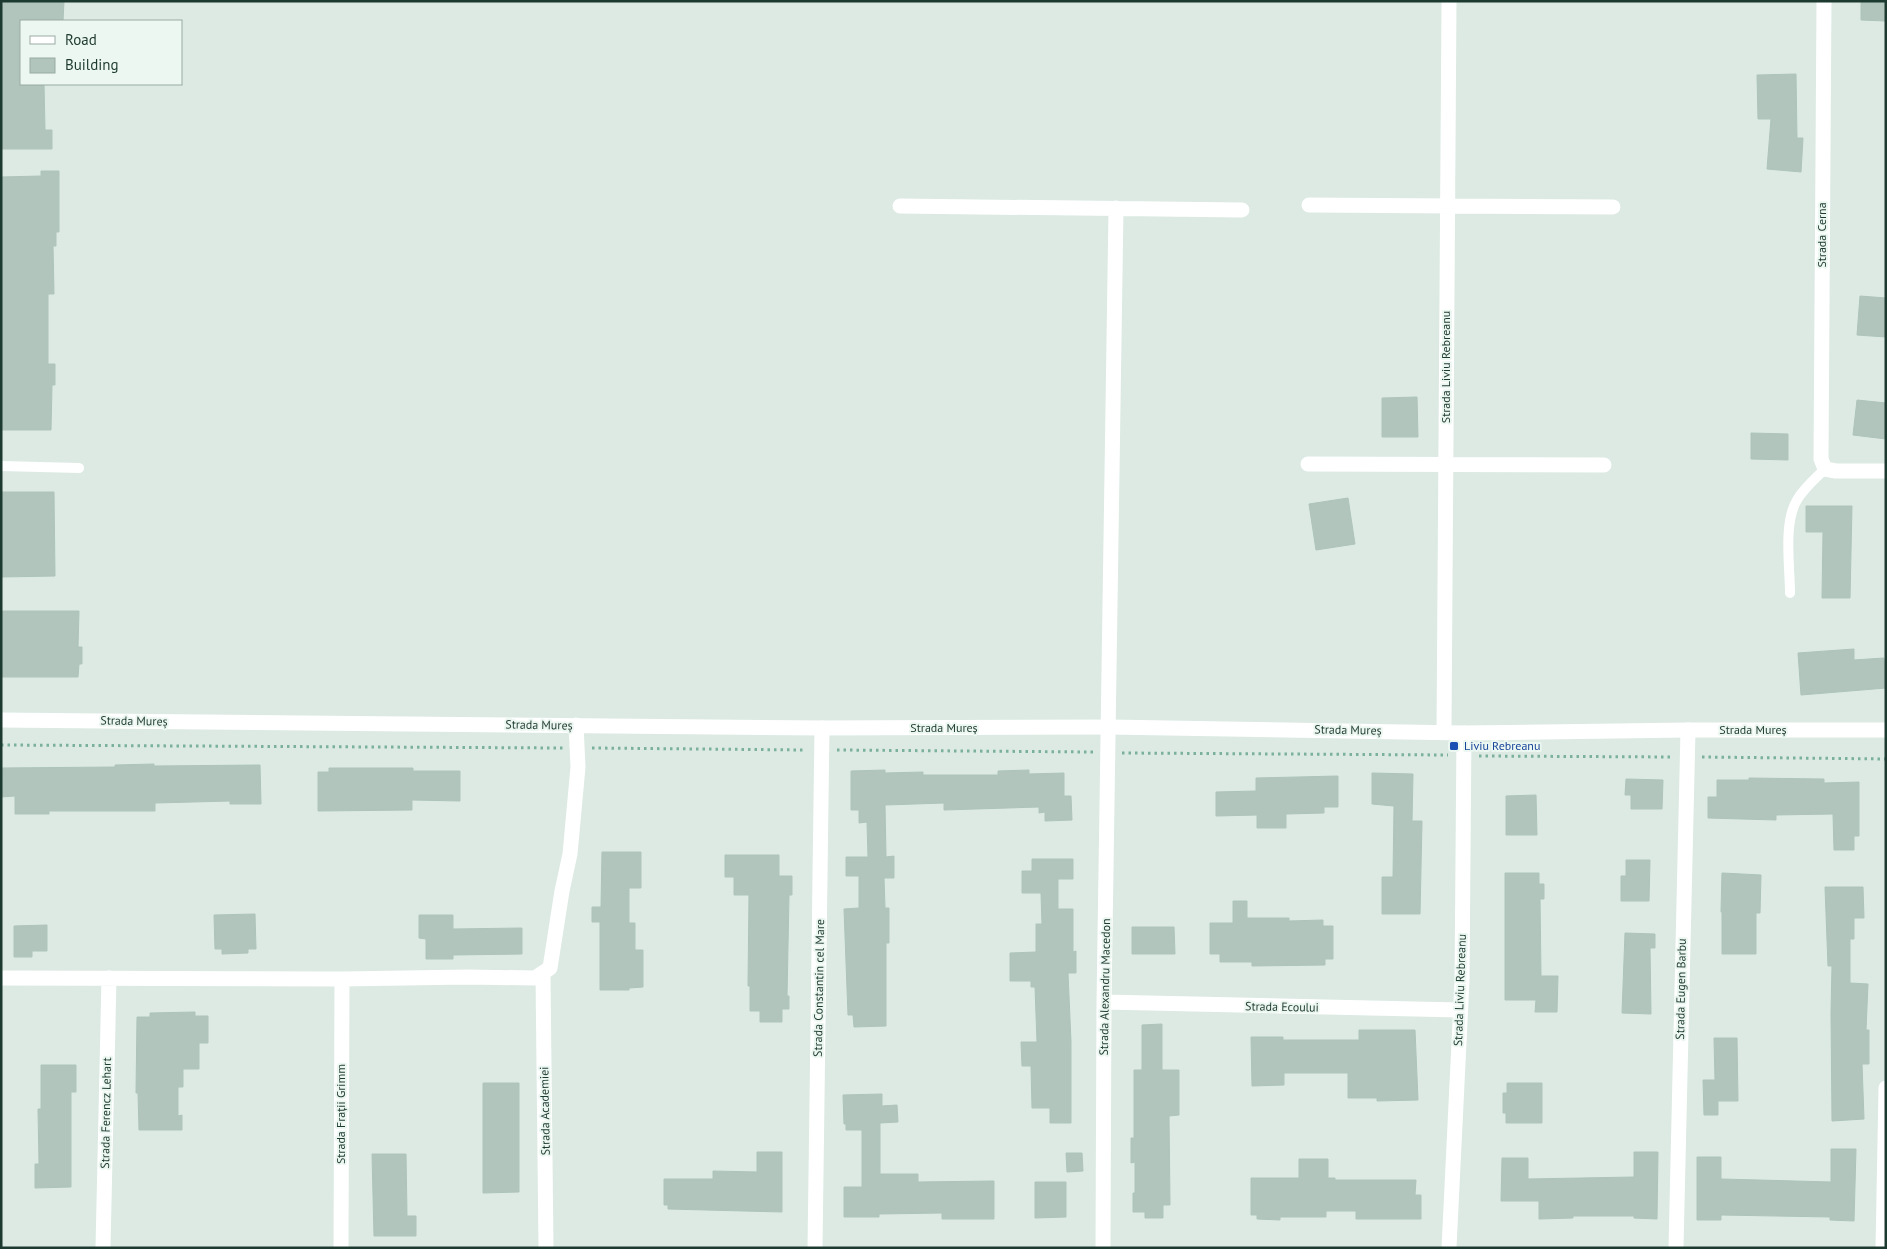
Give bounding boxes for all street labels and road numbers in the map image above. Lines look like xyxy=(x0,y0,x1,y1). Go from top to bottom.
street label: Strada Cerna xyxy=(1814,202,1829,268)
street label: Strada Liviu Rebreanu xyxy=(1438,311,1453,423)
street label: Strada Mureș xyxy=(100,712,168,729)
street label: Strada Mureș xyxy=(505,716,573,733)
street label: Strada Mureș xyxy=(910,720,978,735)
street label: Strada Mureș xyxy=(1314,721,1382,738)
street label: Strada Mureș xyxy=(1719,722,1787,737)
street label: Strada Alexandru Macedon xyxy=(1096,918,1113,1056)
street label: Strada Constantin cel Mare xyxy=(810,919,827,1057)
street label: Strada Liviu Rebreanu xyxy=(1450,934,1469,1046)
street label: Strada Eugen Barbu xyxy=(1672,938,1689,1040)
street label: Strada Ecoului xyxy=(1245,998,1319,1015)
street label: Strada Ferencz Lehart xyxy=(97,1057,114,1169)
street label: Strada Frații Grimm xyxy=(333,1064,348,1164)
street label: Strada Academiei xyxy=(536,1067,553,1156)

